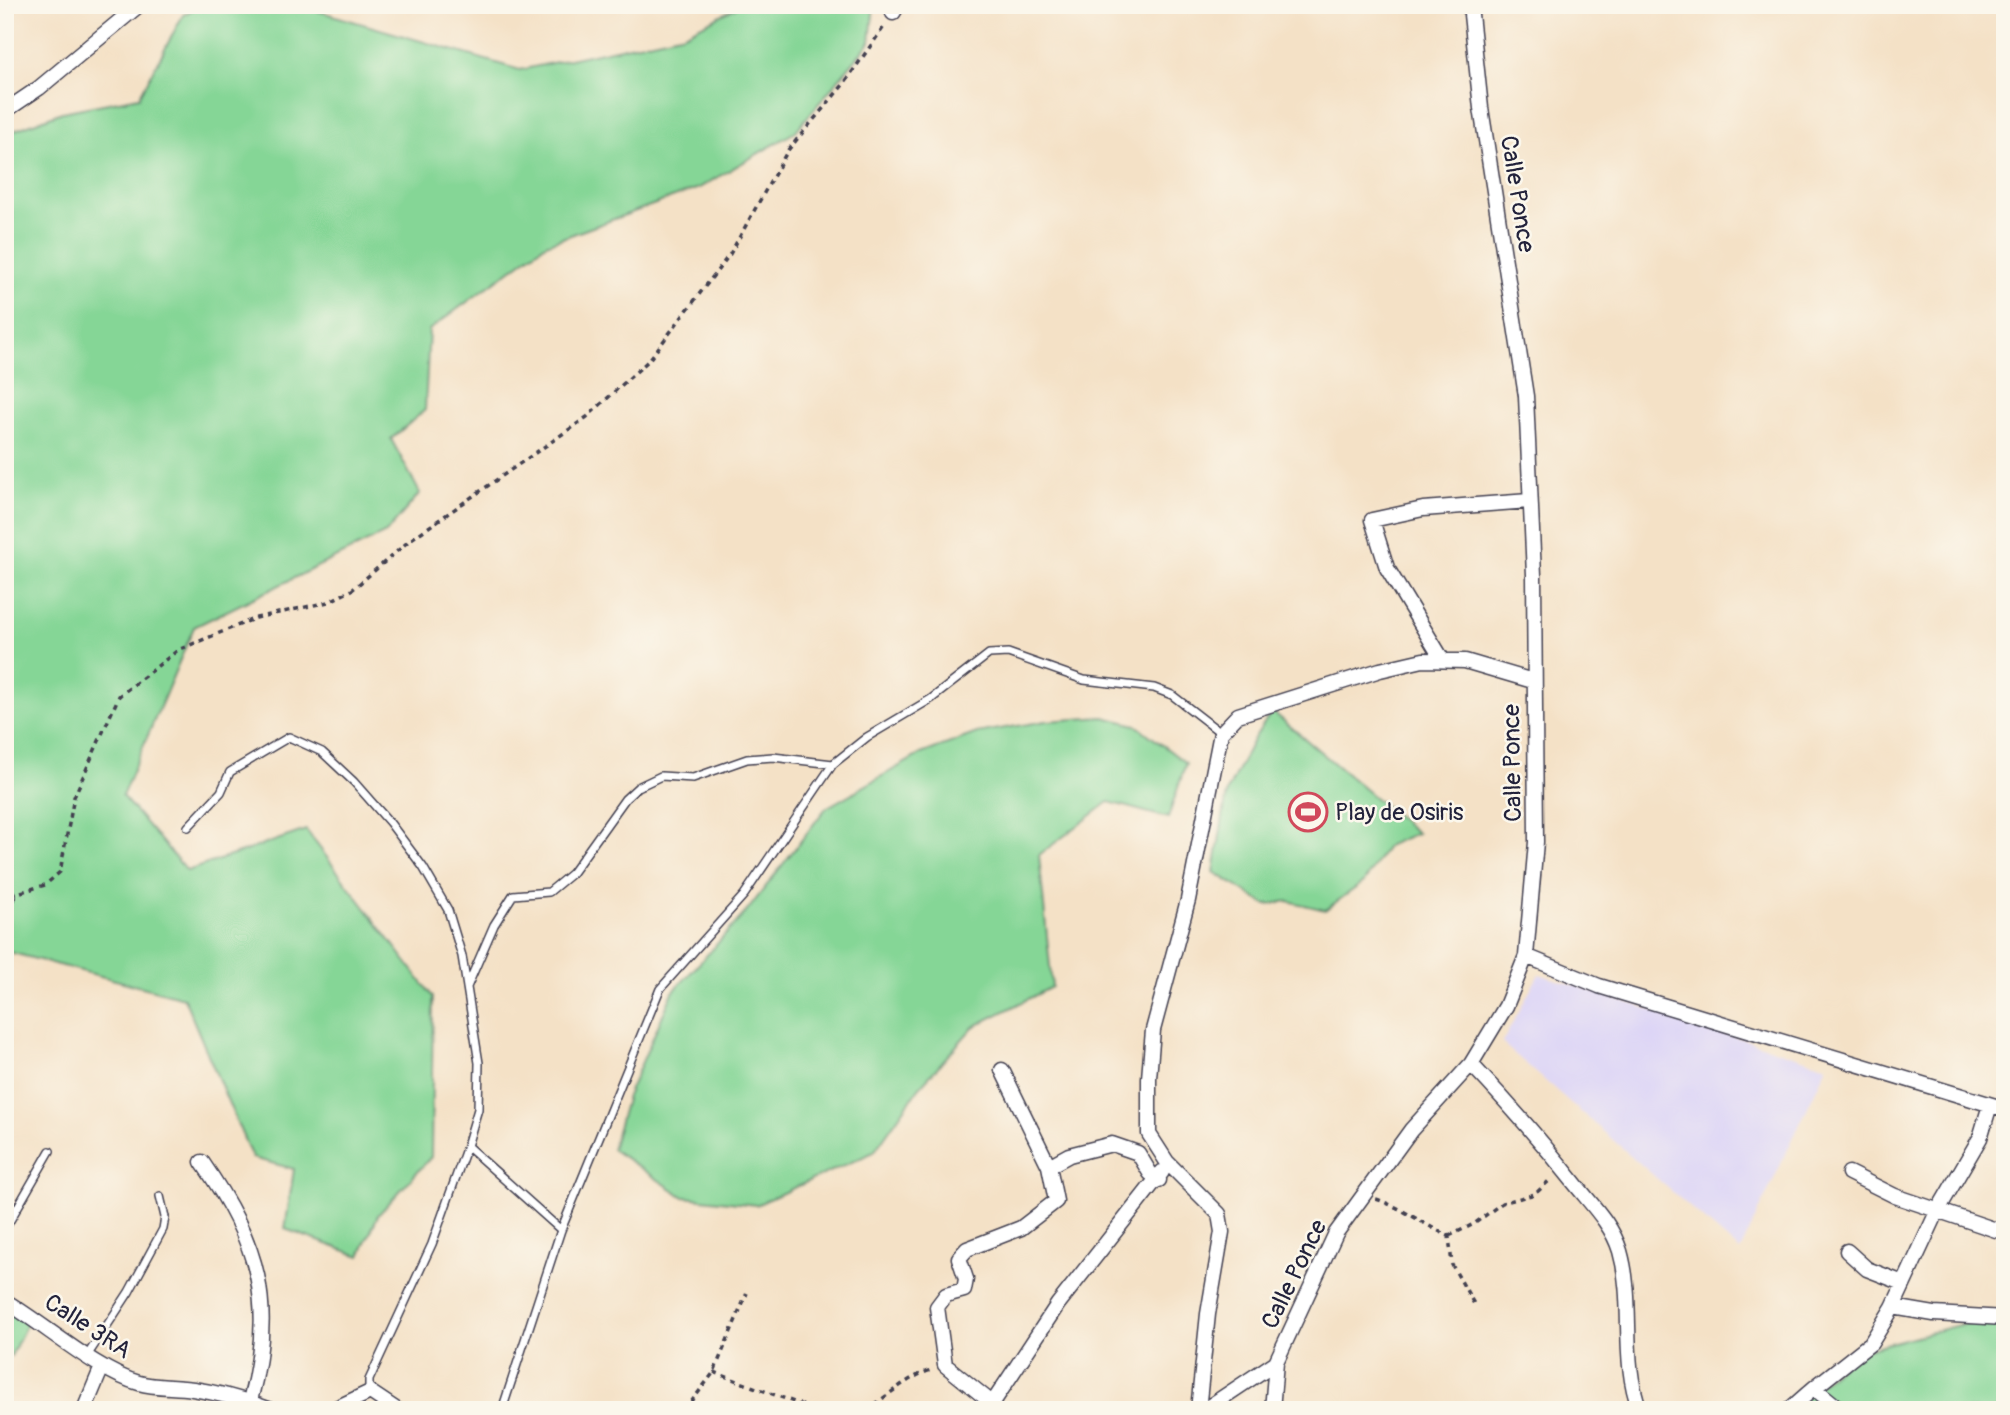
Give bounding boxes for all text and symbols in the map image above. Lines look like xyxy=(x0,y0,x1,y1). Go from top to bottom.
street label: Calle Ponce xyxy=(1494,134,1541,255)
street label: Calle Ponce xyxy=(1497,704,1528,822)
sports icon: Play de Osiris xyxy=(1287,791,1329,833)
place label: Play de Osiris xyxy=(1335,798,1464,827)
street label: Calle Ponce xyxy=(1256,1215,1333,1334)
street label: Calle 3RA xyxy=(39,1288,136,1365)

